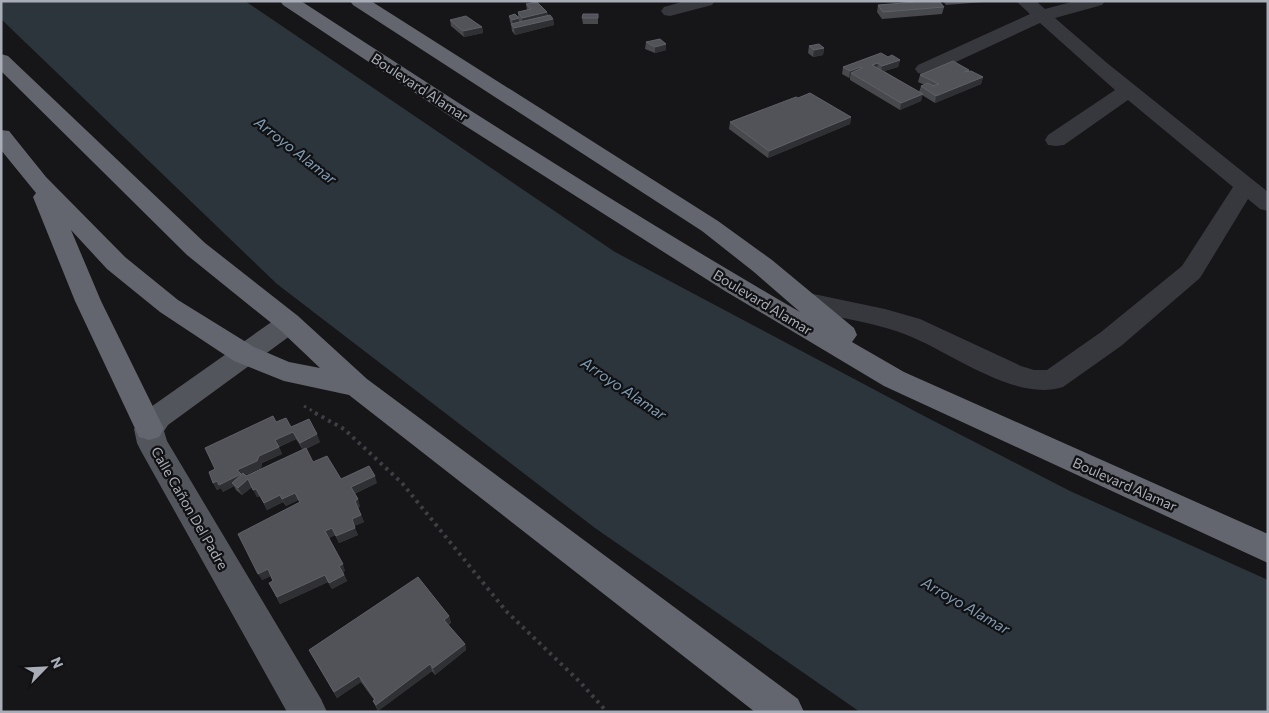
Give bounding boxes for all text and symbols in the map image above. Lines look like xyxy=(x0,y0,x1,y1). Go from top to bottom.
street label: Boulevard Alamar xyxy=(368,49,472,125)
water label: Arroyo Alamar xyxy=(251,112,341,188)
street label: Boulevard Alamar xyxy=(711,266,816,338)
water label: Arroyo Alamar xyxy=(577,352,671,424)
street label: Calle Cañon Del Padre xyxy=(148,444,232,572)
street label: Boulevard Alamar xyxy=(1070,453,1180,515)
water label: Arroyo Alamar xyxy=(918,572,1014,638)
north arrow xyxy=(20,643,70,693)
text: N xyxy=(47,654,67,671)

